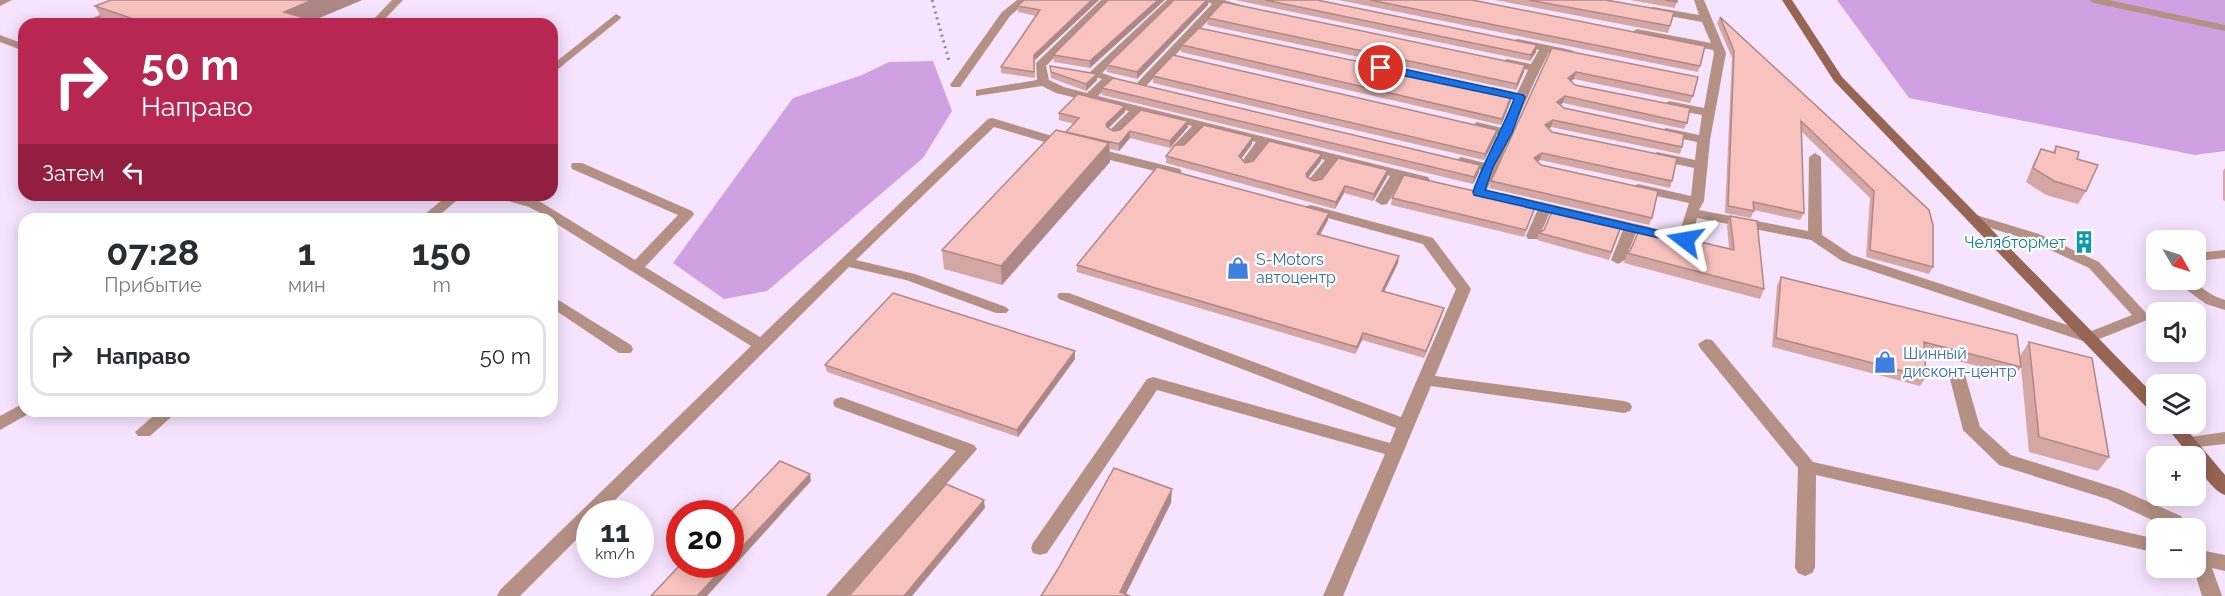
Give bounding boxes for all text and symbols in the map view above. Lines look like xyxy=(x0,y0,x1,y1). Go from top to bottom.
text: 50 m xyxy=(141,41,239,90)
icon: right xyxy=(42,42,120,120)
pin xyxy=(1355,42,1406,93)
icon: arrive xyxy=(1364,51,1397,84)
text: Направо xyxy=(141,91,253,122)
icon: left xyxy=(117,156,150,189)
text: Затем xyxy=(42,160,105,186)
position arrow xyxy=(1653,208,1717,272)
building icon: Челябтормет xyxy=(2071,229,2097,255)
north arrow xyxy=(2146,230,2206,290)
map controls xyxy=(2146,230,2206,578)
text: 07:28 xyxy=(106,231,200,273)
text: 1 xyxy=(298,231,316,273)
text: 150 xyxy=(412,231,472,273)
place label: Челябтормет xyxy=(1964,233,2066,252)
place label: S-Motors автоцентр xyxy=(1256,250,1336,287)
shop icon: S-Motors автоцентр xyxy=(1225,255,1251,281)
text: Прибытие xyxy=(104,273,202,297)
text: мин xyxy=(288,273,326,297)
text: m xyxy=(433,273,451,297)
button: sound xyxy=(2146,302,2206,362)
icon: right xyxy=(45,339,78,372)
text: Направо xyxy=(96,343,190,369)
text: 50 m xyxy=(480,343,531,369)
place label: Шинный дисконт-центр xyxy=(1903,344,2017,381)
shop icon: Шинный дисконт-центр xyxy=(1872,349,1898,375)
button: layers xyxy=(2146,374,2206,434)
button: + xyxy=(2146,446,2206,506)
speed limit sign: 20 xyxy=(666,500,744,578)
text: 11 xyxy=(600,514,630,549)
button: − xyxy=(2146,518,2206,578)
text: km/h xyxy=(595,545,635,563)

